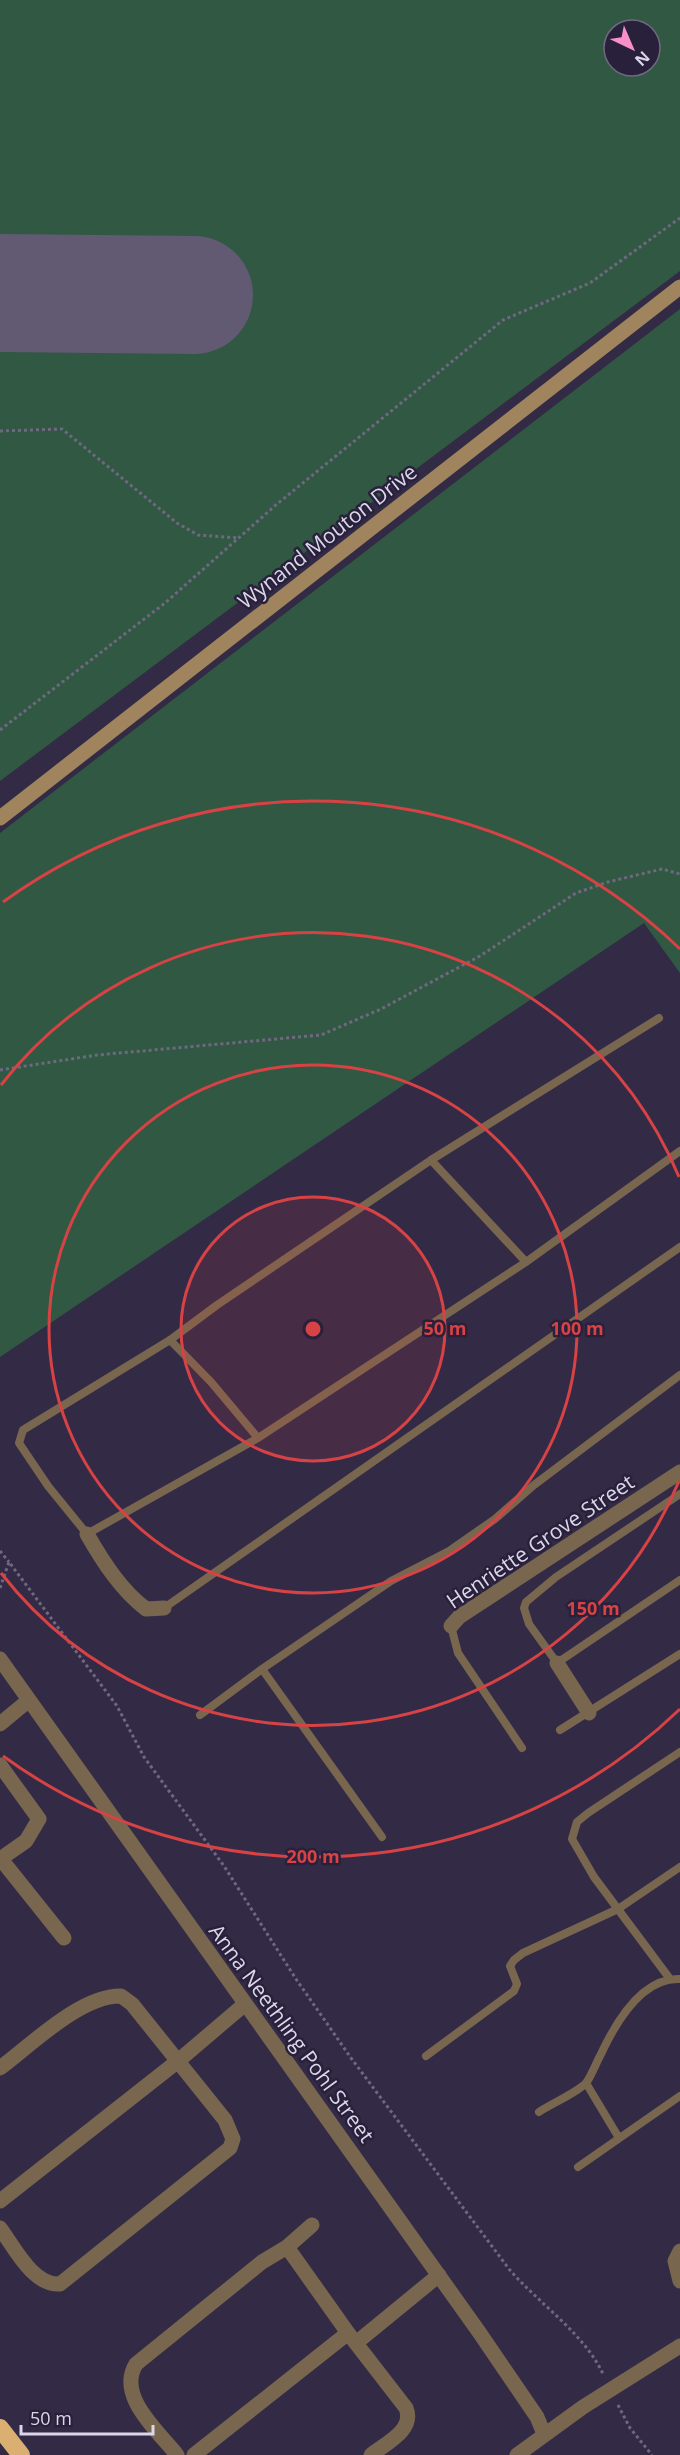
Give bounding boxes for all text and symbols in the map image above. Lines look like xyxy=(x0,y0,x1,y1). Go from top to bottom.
north arrow xyxy=(602,18,662,78)
text: N xyxy=(630,46,655,71)
street label: Wynand Mouton Drive xyxy=(232,457,422,615)
text: 50 m xyxy=(424,1316,466,1340)
text: 100 m xyxy=(550,1316,604,1340)
centre of rings xyxy=(303,1319,323,1339)
street label: Henriette Grove Street xyxy=(441,1468,639,1614)
text: 150 m xyxy=(566,1596,620,1620)
text: 200 m xyxy=(286,1844,340,1868)
street label: Anna Neethling Pohl Street xyxy=(203,1918,381,2148)
scale bar xyxy=(21,2398,153,2436)
text: 50 m xyxy=(30,2406,72,2430)

